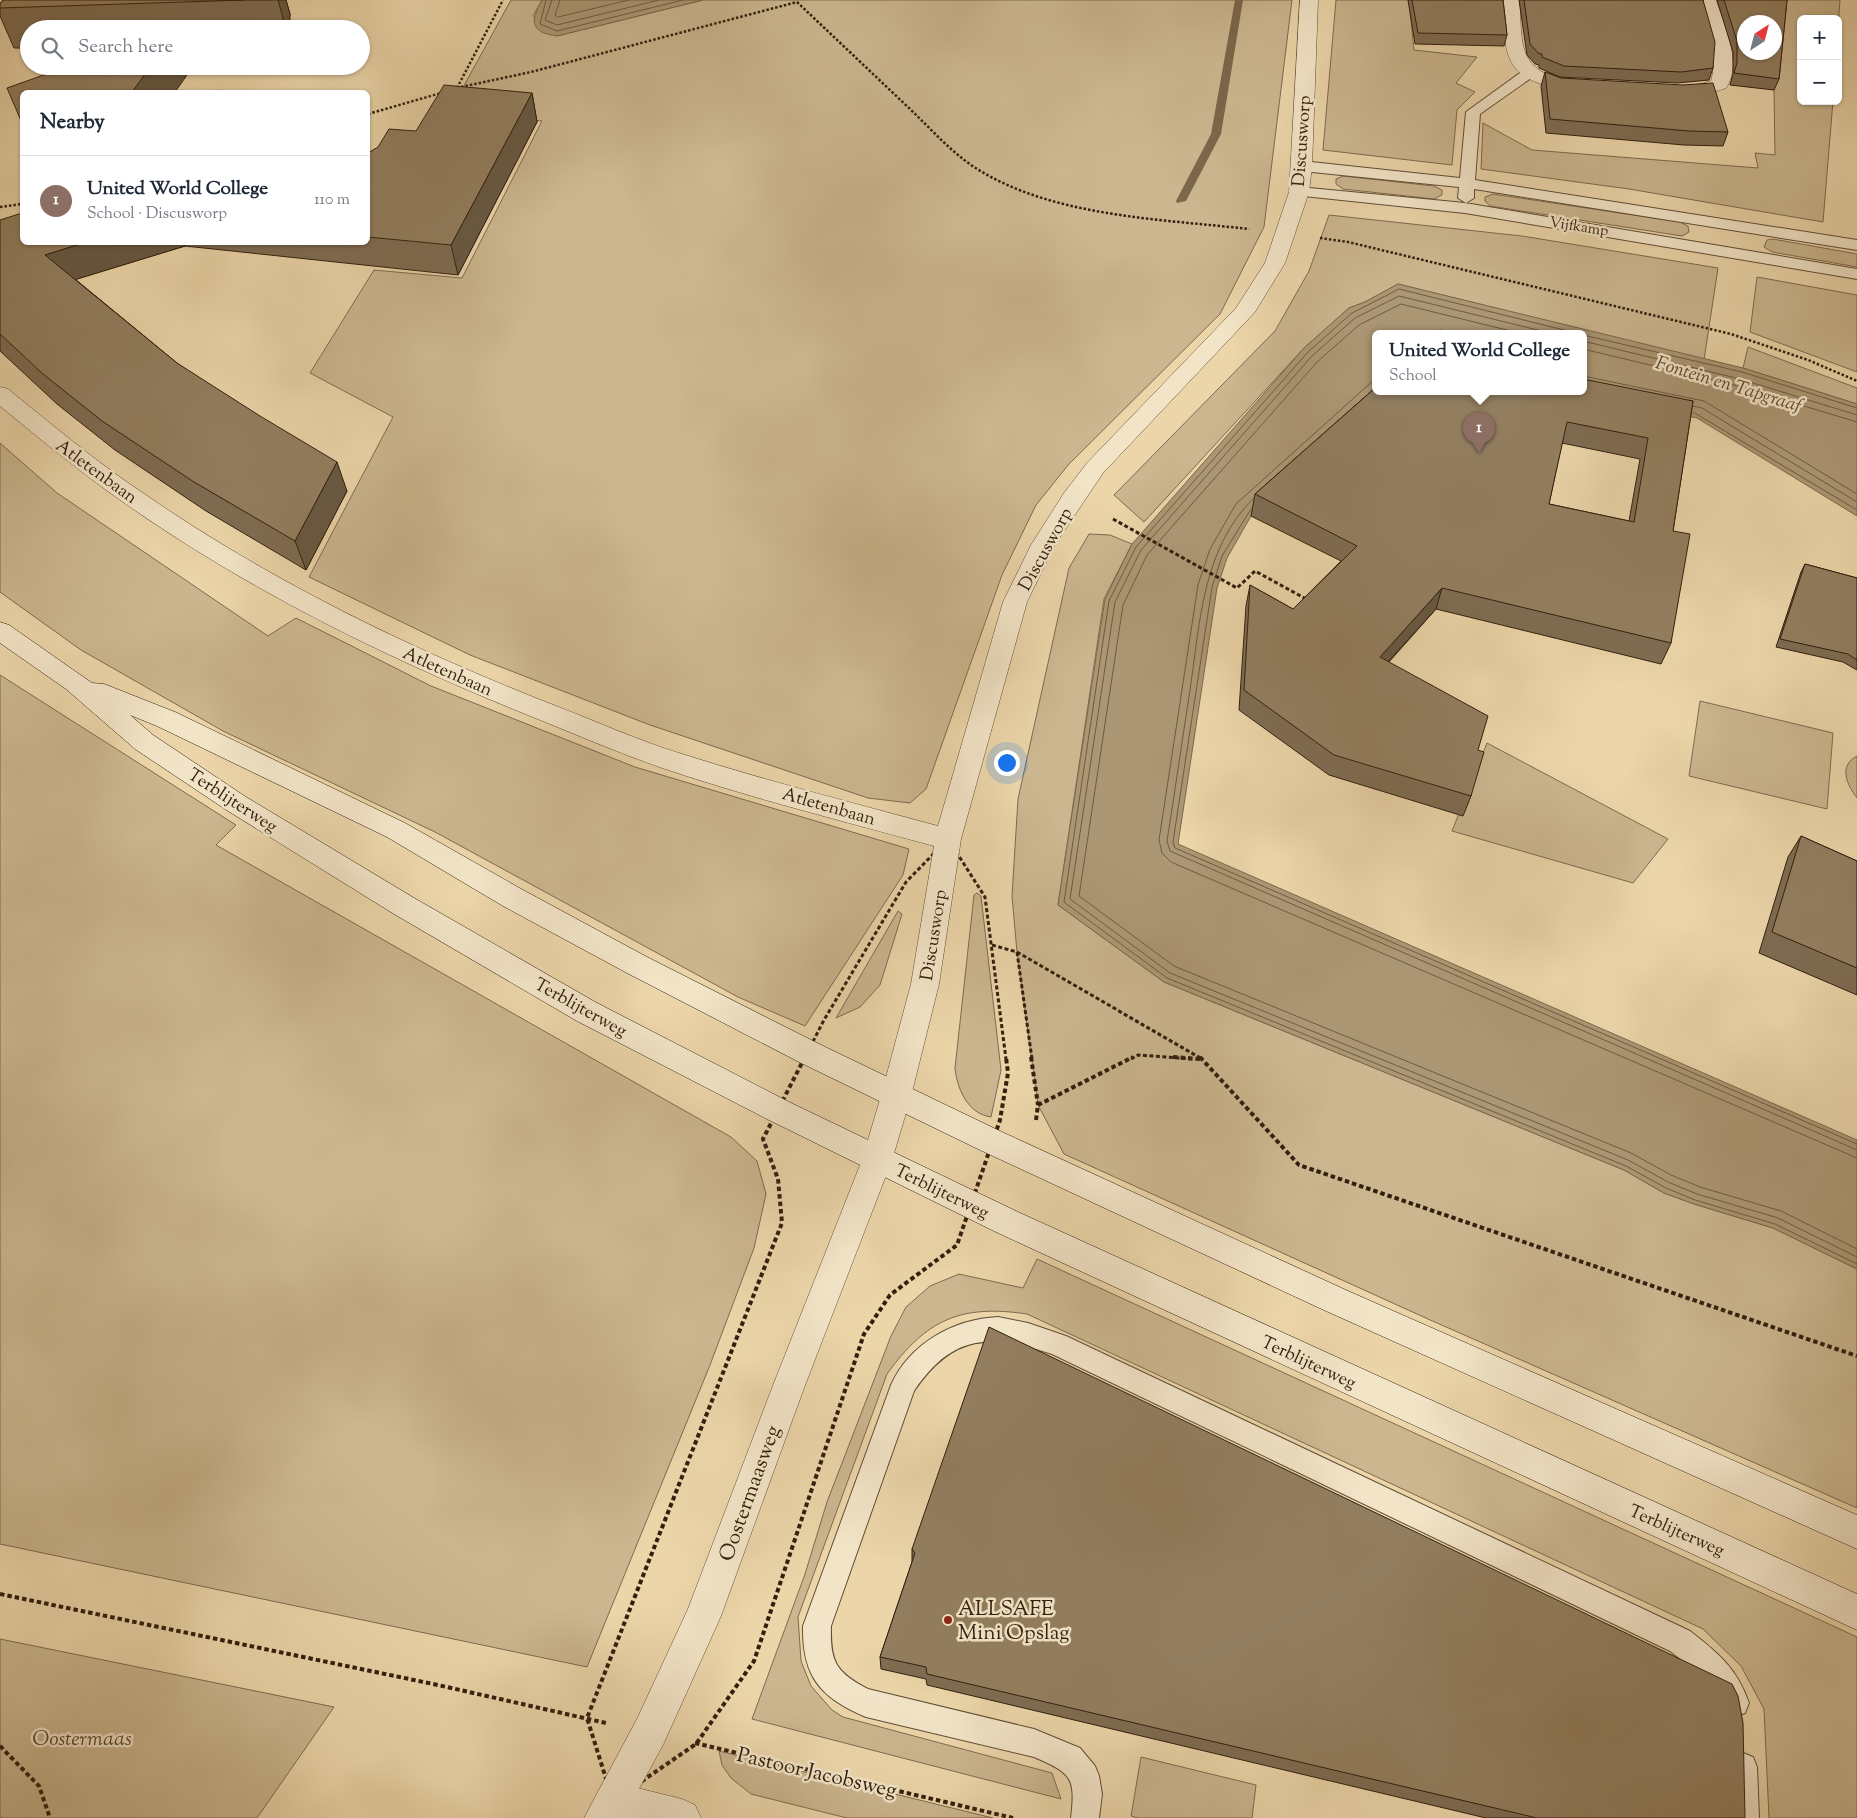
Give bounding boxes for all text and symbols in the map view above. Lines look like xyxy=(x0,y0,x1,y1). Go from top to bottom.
north arrow xyxy=(1737,15,1782,60)
map controls xyxy=(1797,15,1842,105)
button: + xyxy=(1797,15,1842,60)
search box xyxy=(20,20,370,75)
icon: search xyxy=(38,34,66,62)
text: Search here xyxy=(78,34,173,61)
button: − xyxy=(1797,60,1842,105)
street label: Discusworp xyxy=(1287,95,1319,188)
text: Nearby xyxy=(40,108,105,138)
text: United World College xyxy=(87,176,268,203)
text: 1 xyxy=(53,189,59,212)
text: 110 m xyxy=(314,189,350,212)
text: School · Discusworp xyxy=(87,203,227,226)
street label: Vijfkamp xyxy=(1548,212,1610,243)
popup xyxy=(1372,330,1587,395)
text: United World College xyxy=(1389,338,1570,365)
water label: Fontein en Tapgraaf xyxy=(1652,350,1807,421)
text: School xyxy=(1389,365,1437,388)
pin: 1 xyxy=(1463,412,1495,453)
street label: Atletenbaan xyxy=(49,434,143,512)
street label: Discusworp xyxy=(1013,504,1080,596)
street label: Atletenbaan xyxy=(398,641,497,704)
your location xyxy=(994,750,1020,776)
street label: Terblijterweg xyxy=(182,763,282,841)
street label: Atletenbaan xyxy=(779,782,878,834)
street label: Discusworp xyxy=(915,888,955,983)
street label: Terblijterweg xyxy=(529,973,631,1045)
street label: Terblijterweg xyxy=(889,1159,993,1227)
street label: Terblijterweg xyxy=(1256,1330,1360,1397)
street label: Oostermaasweg xyxy=(712,1422,789,1566)
street label: Terblijterweg xyxy=(1624,1499,1728,1565)
place label: ALLSAFE Mini Opslag xyxy=(958,1595,1069,1649)
marker: ALLSAFE Mini Opslag xyxy=(942,1614,954,1626)
park label: Oostermaas xyxy=(32,1725,132,1755)
street label: Pastoor Jacobsweg xyxy=(734,1741,899,1807)

